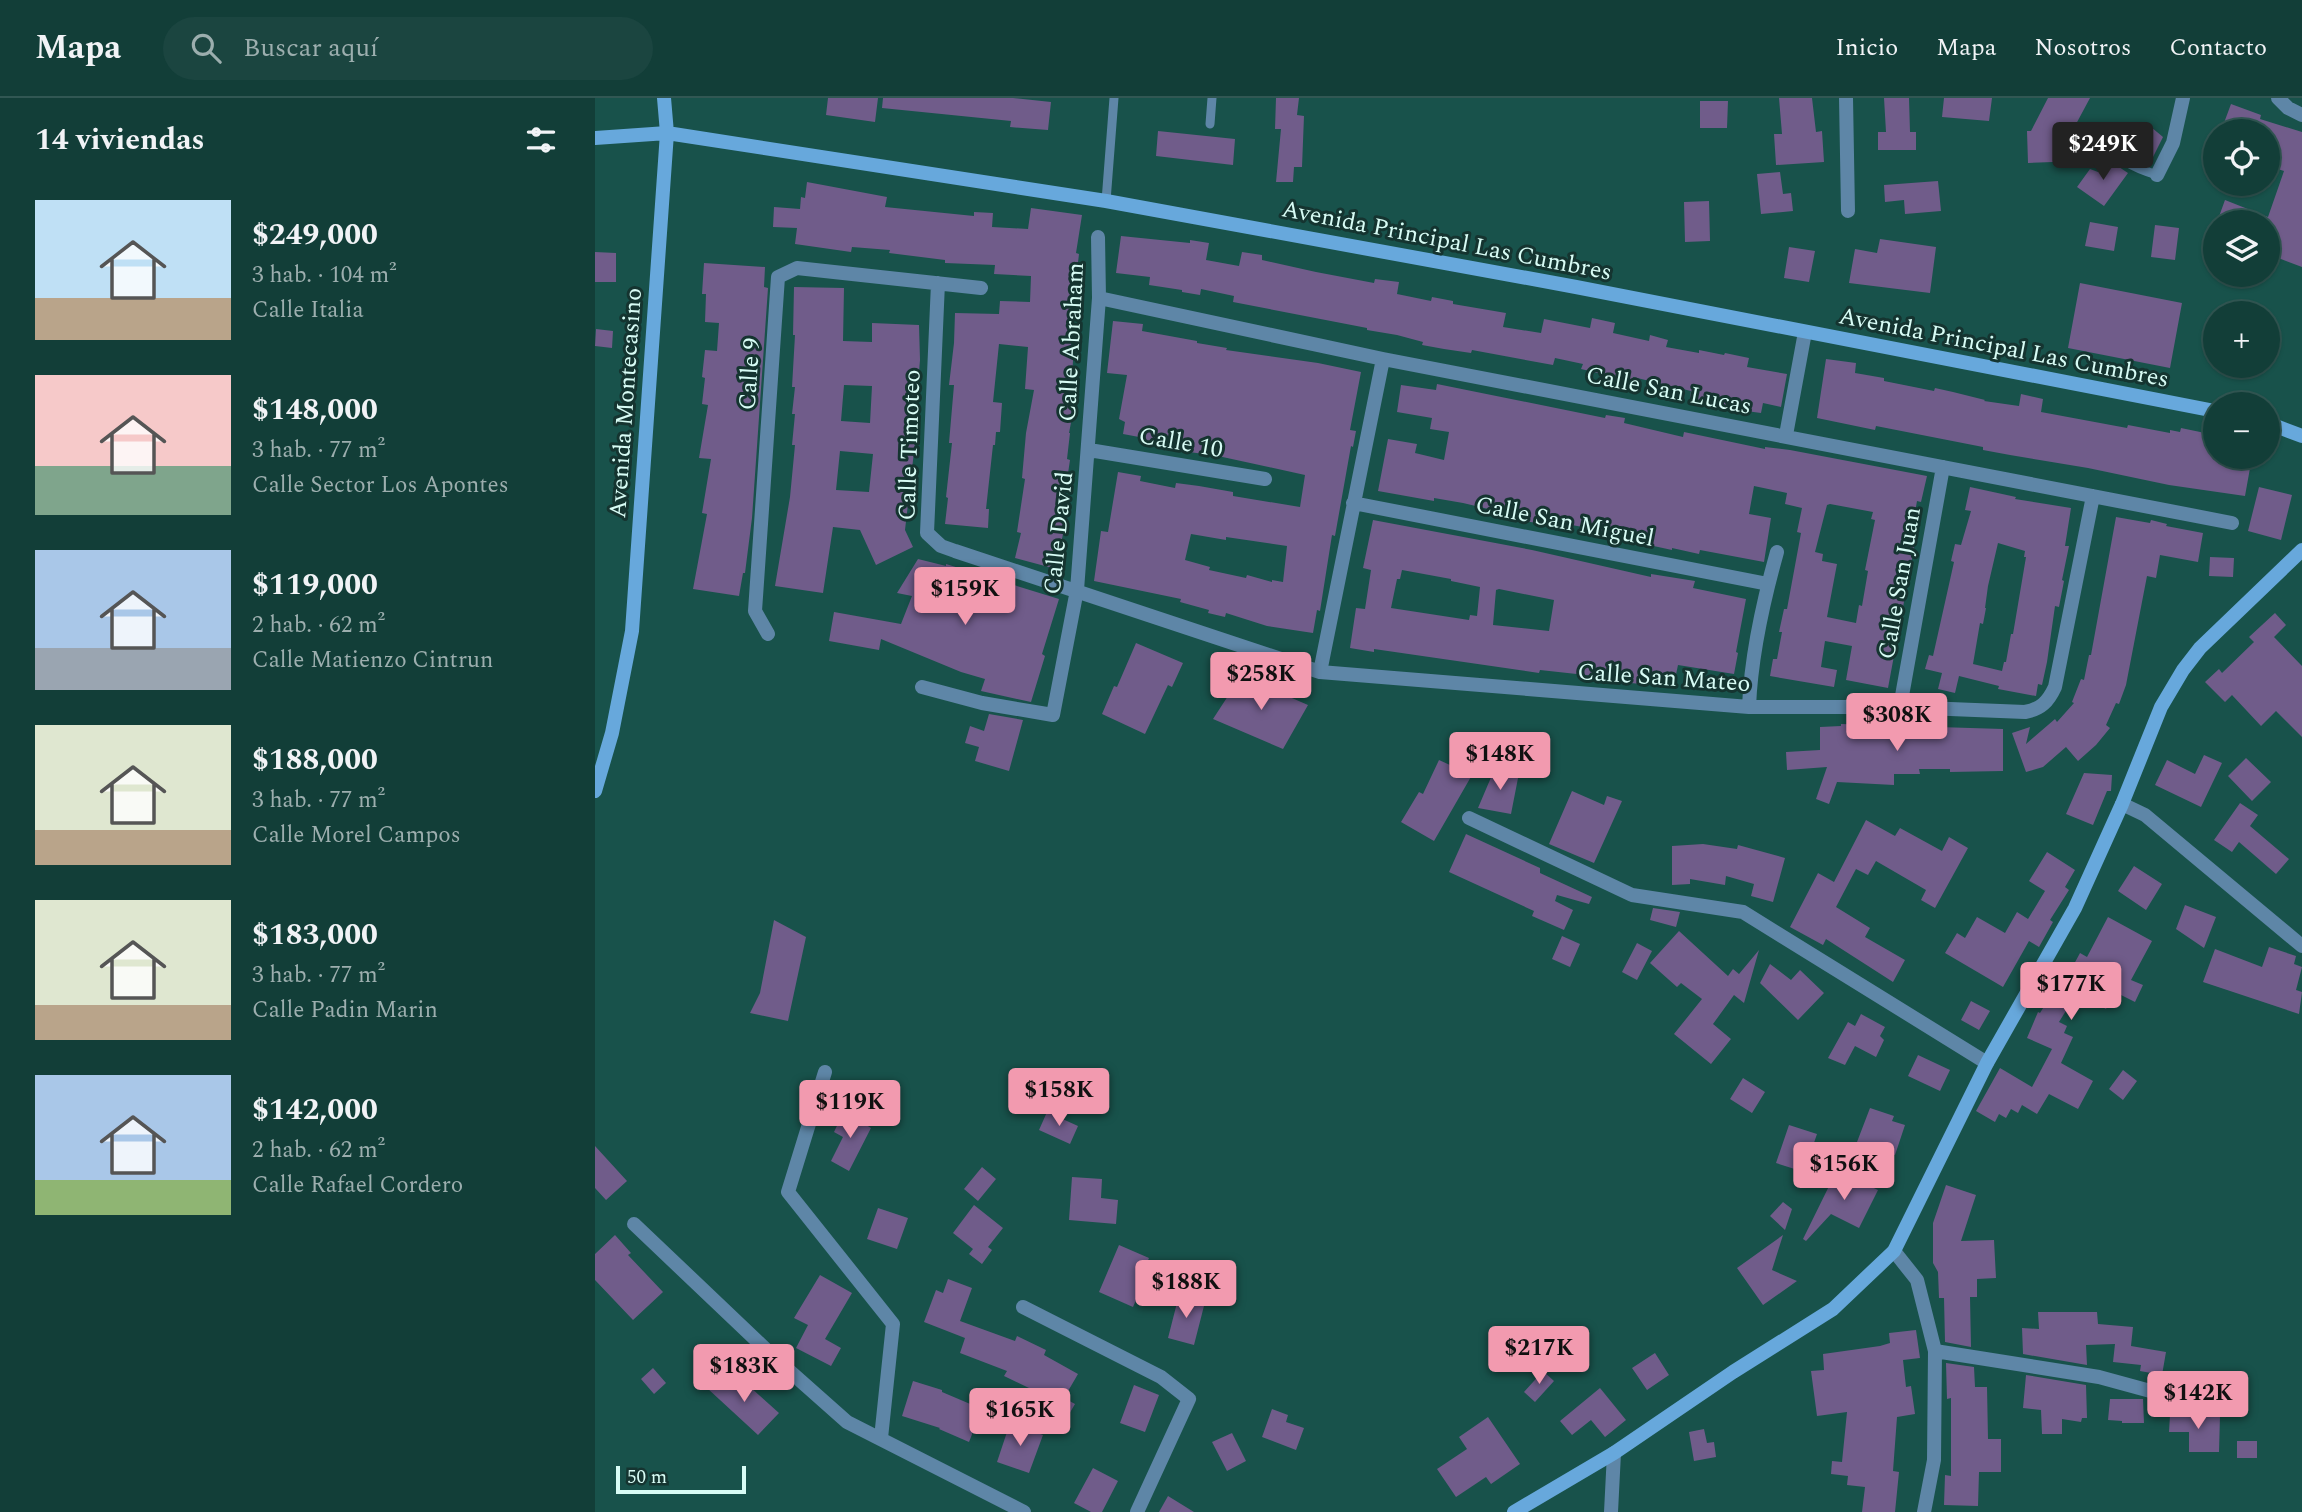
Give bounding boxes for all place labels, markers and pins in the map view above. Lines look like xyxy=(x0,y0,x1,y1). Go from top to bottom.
pin: $249K xyxy=(2054,122,2152,182)
pin: $159K xyxy=(916,568,1014,627)
pin: $258K xyxy=(1212,652,1310,712)
pin: $308K xyxy=(1848,694,1946,753)
pin: $148K xyxy=(1451,732,1549,792)
pin: $177K xyxy=(2022,962,2120,1022)
pin: $158K xyxy=(1010,1068,1108,1128)
pin: $119K xyxy=(801,1080,899,1140)
pin: $156K xyxy=(1795,1142,1893,1202)
pin: $188K xyxy=(1137,1260,1235,1320)
pin: $217K xyxy=(1490,1326,1588,1386)
pin: $183K xyxy=(695,1344,793,1404)
pin: $142K xyxy=(2149,1372,2247,1431)
pin: $165K xyxy=(971,1388,1069,1448)

